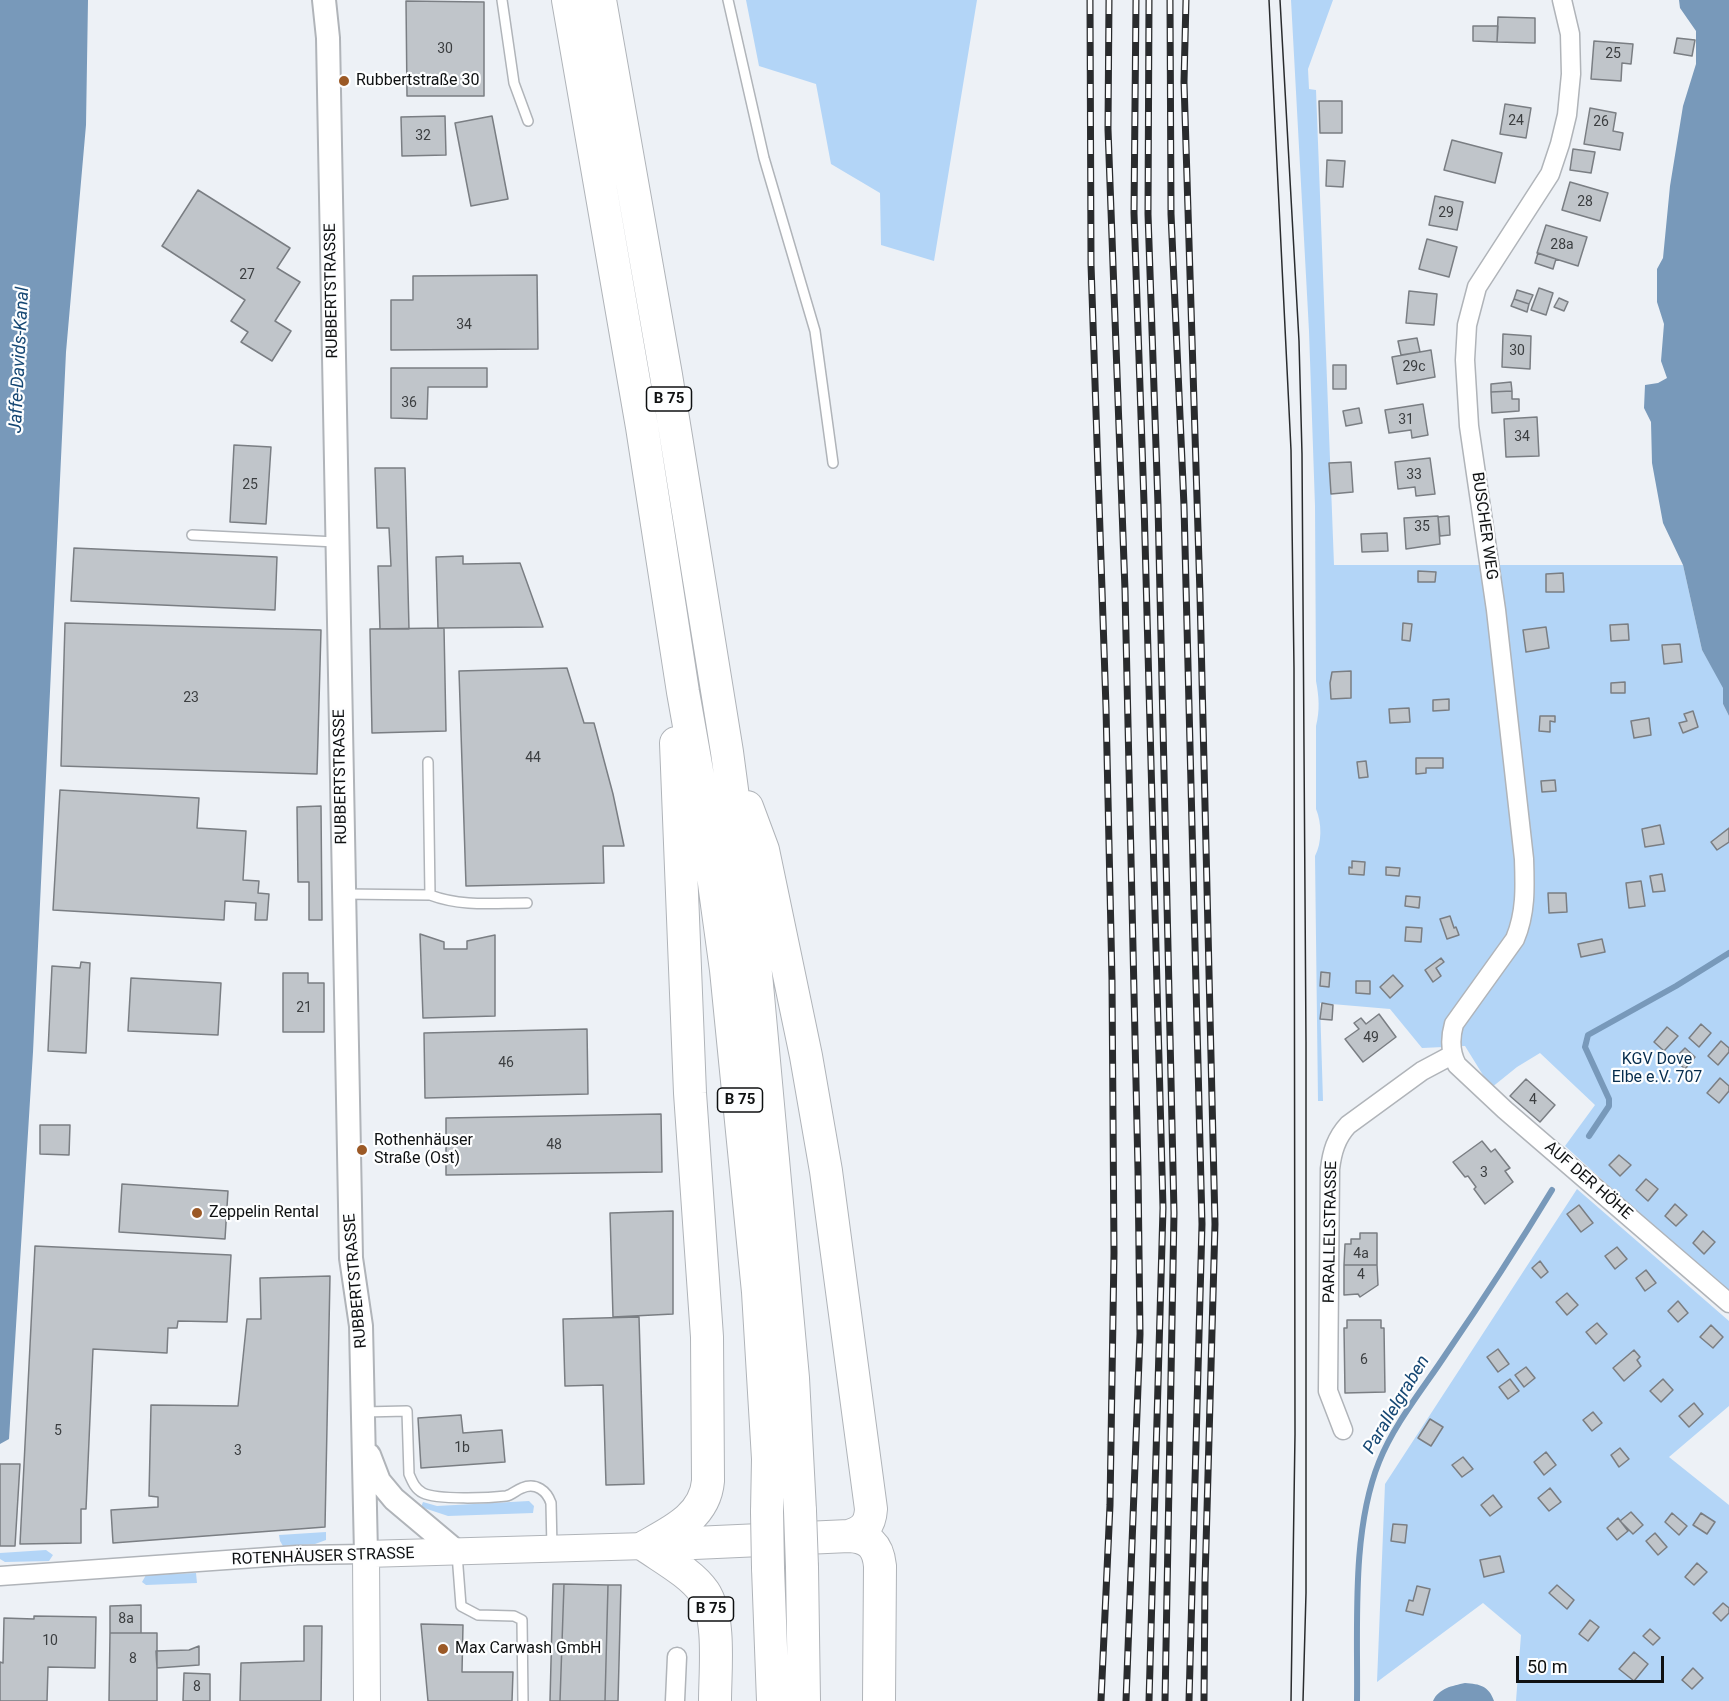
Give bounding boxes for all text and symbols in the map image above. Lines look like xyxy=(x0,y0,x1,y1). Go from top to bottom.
house number: 30 xyxy=(437,41,453,57)
house number: 25 xyxy=(1605,46,1621,62)
place label: Rubbertstraße 30 xyxy=(356,71,479,91)
marker: Rubbertstraße 30 xyxy=(337,74,351,88)
house number: 24 xyxy=(1508,113,1524,129)
house number: 26 xyxy=(1593,114,1609,130)
house number: 32 xyxy=(415,128,431,144)
house number: 28 xyxy=(1577,194,1593,210)
house number: 29 xyxy=(1438,205,1454,221)
street label: RUBBERTSTRASSE xyxy=(321,223,343,359)
house number: 28a xyxy=(1550,237,1574,253)
house number: 27 xyxy=(239,267,255,283)
water label: Jaffe-Davids-Kanal xyxy=(5,286,35,434)
house number: 34 xyxy=(456,317,472,333)
house number: 30 xyxy=(1509,343,1525,359)
house number: 29c xyxy=(1402,359,1426,375)
road number: B 75 xyxy=(646,387,692,411)
house number: 36 xyxy=(401,395,417,411)
house number: 31 xyxy=(1398,412,1414,428)
house number: 34 xyxy=(1514,429,1530,445)
house number: 33 xyxy=(1406,467,1422,483)
street label: BUSCHER WEG xyxy=(1467,471,1501,581)
house number: 25 xyxy=(242,477,258,493)
house number: 35 xyxy=(1414,519,1430,535)
house number: 23 xyxy=(183,690,199,706)
street label: RUBBERTSTRASSE xyxy=(330,709,352,845)
house number: 44 xyxy=(525,750,541,766)
house number: 21 xyxy=(296,1000,312,1016)
house number: 49 xyxy=(1363,1030,1379,1046)
park label: KGV Dove Elbe e.V. 707 xyxy=(1612,1050,1702,1088)
house number: 46 xyxy=(498,1055,514,1071)
road number: B 75 xyxy=(718,1088,762,1112)
house number: 4 xyxy=(1529,1092,1537,1108)
place label: Rothenhäuser Straße (Ost) xyxy=(374,1131,473,1169)
house number: 48 xyxy=(546,1137,562,1153)
street label: AUF DER HÖHE xyxy=(1540,1138,1636,1224)
marker: Rothenhäuser Straße (Ost) xyxy=(355,1143,369,1157)
street label: PARALLELSTRASSE xyxy=(1320,1161,1342,1303)
house number: 3 xyxy=(1480,1165,1488,1181)
place label: Zeppelin Rental xyxy=(209,1203,319,1223)
marker: Zeppelin Rental xyxy=(190,1206,204,1220)
street label: RUBBERTSTRASSE xyxy=(341,1213,371,1349)
house number: 4a xyxy=(1353,1246,1369,1262)
house number: 4 xyxy=(1357,1267,1365,1283)
water label: Parallelgraben xyxy=(1359,1352,1435,1458)
house number: 6 xyxy=(1360,1352,1368,1368)
house number: 5 xyxy=(54,1423,62,1439)
house number: 1b xyxy=(454,1440,470,1456)
house number: 3 xyxy=(234,1443,242,1459)
street label: ROTENHÄUSER STRASSE xyxy=(231,1544,415,1570)
road number: B 75 xyxy=(688,1597,734,1621)
house number: 8a xyxy=(118,1611,134,1627)
house number: 10 xyxy=(42,1633,58,1649)
place label: Max Carwash GmbH xyxy=(455,1639,601,1659)
marker: Max Carwash GmbH xyxy=(436,1642,450,1656)
scale bar xyxy=(1519,1644,1668,1682)
house number: 8 xyxy=(129,1651,137,1667)
text: 50 m xyxy=(1527,1656,1567,1677)
house number: 8 xyxy=(193,1679,201,1695)

